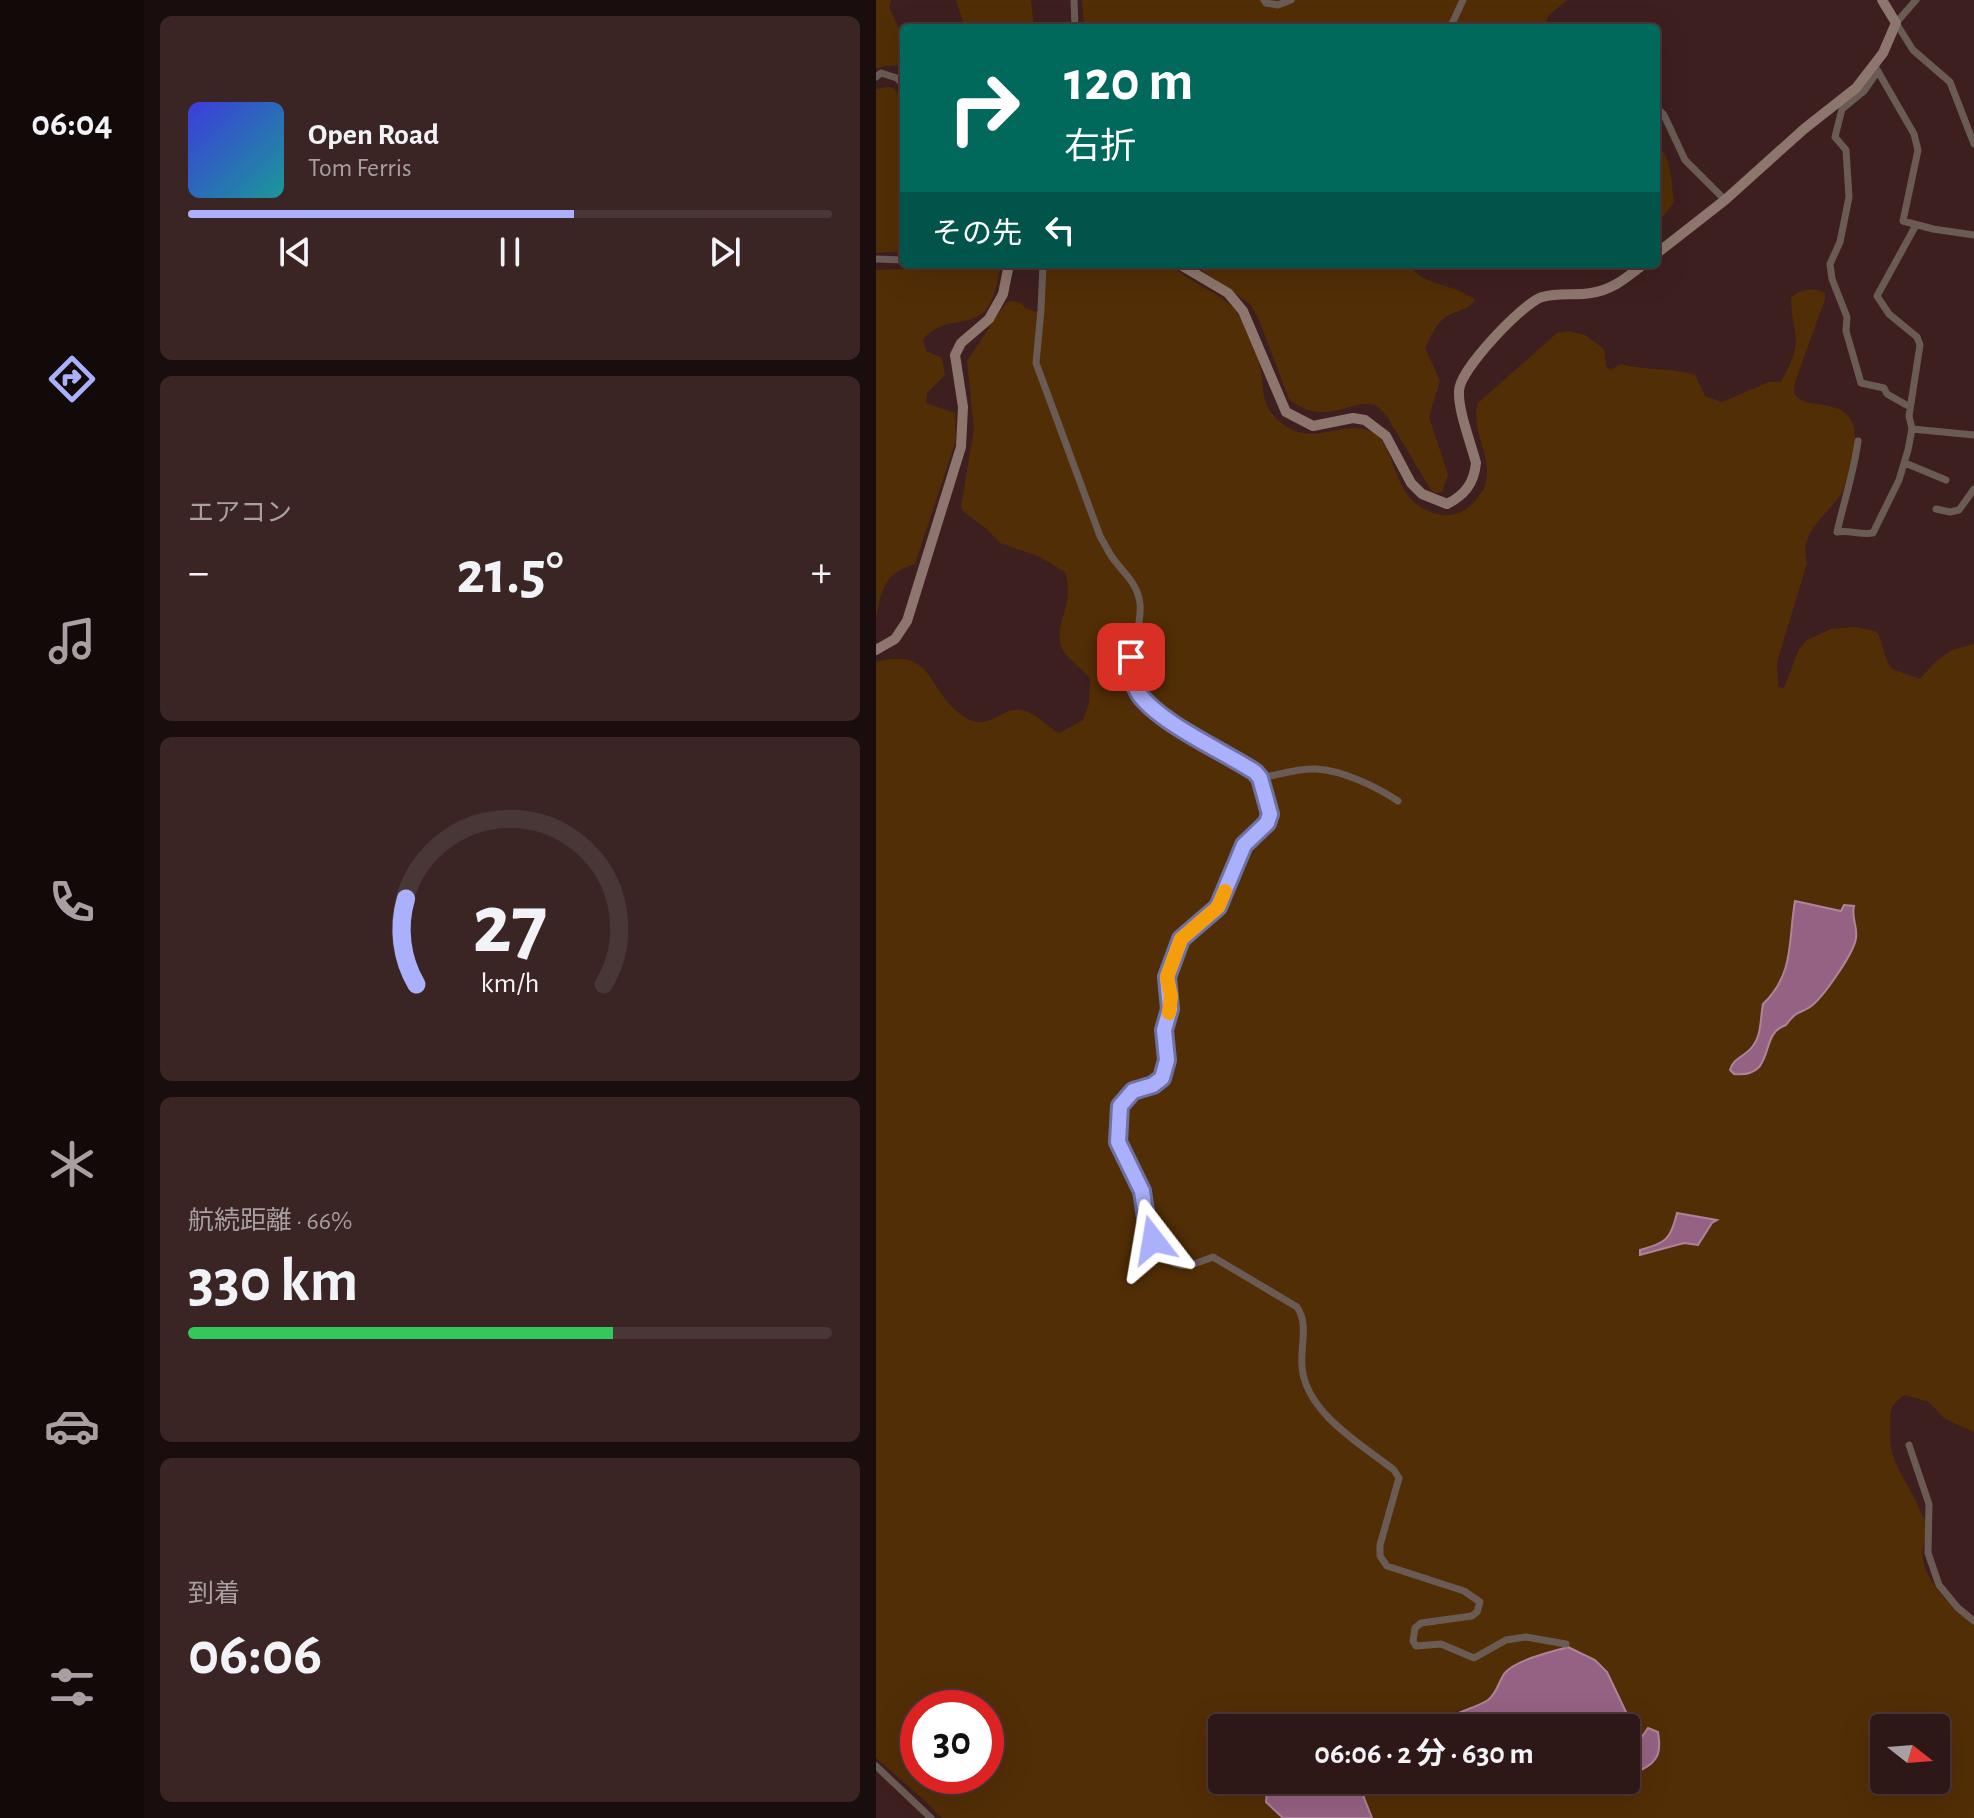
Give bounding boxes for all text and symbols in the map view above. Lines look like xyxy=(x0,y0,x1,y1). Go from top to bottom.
text: 120 m xyxy=(1064,54,1193,110)
icon: right xyxy=(932,56,1036,160)
text: 06:04 xyxy=(31,106,113,142)
text: Open Road xyxy=(308,120,439,150)
text: 右折 xyxy=(1064,129,1136,165)
text: Tom Ferris xyxy=(308,155,412,181)
icon: left xyxy=(1038,208,1082,252)
text: その先 xyxy=(932,219,1022,249)
icon: previous xyxy=(273,230,317,274)
icon: pause xyxy=(488,230,532,274)
icon: next xyxy=(703,230,747,274)
icon: directions xyxy=(44,351,100,407)
text: エアコン xyxy=(188,500,292,526)
text: 21.5° xyxy=(456,544,564,604)
text: − xyxy=(188,551,209,595)
text: + xyxy=(811,551,832,595)
icon: music xyxy=(44,613,100,669)
pin xyxy=(1097,623,1165,691)
icon: arrive xyxy=(1109,635,1153,679)
icon: phone xyxy=(44,874,100,930)
text: 27 xyxy=(472,884,548,968)
text: km/h xyxy=(481,969,539,998)
icon: climate xyxy=(44,1136,100,1192)
position arrow xyxy=(1111,1198,1195,1282)
text: 航続距離 · 66% xyxy=(188,1208,352,1234)
text: 330 km xyxy=(188,1252,358,1312)
icon: car xyxy=(44,1398,100,1454)
text: 到着 xyxy=(188,1581,240,1607)
text: 06:06 xyxy=(188,1625,322,1685)
icon: filters xyxy=(44,1659,100,1715)
speed limit sign: 30 xyxy=(900,1690,1004,1794)
north arrow xyxy=(1870,1714,1950,1794)
map controls xyxy=(1870,1714,1950,1794)
text: 06:06 · 2 分 · 630 m xyxy=(1314,1739,1534,1769)

